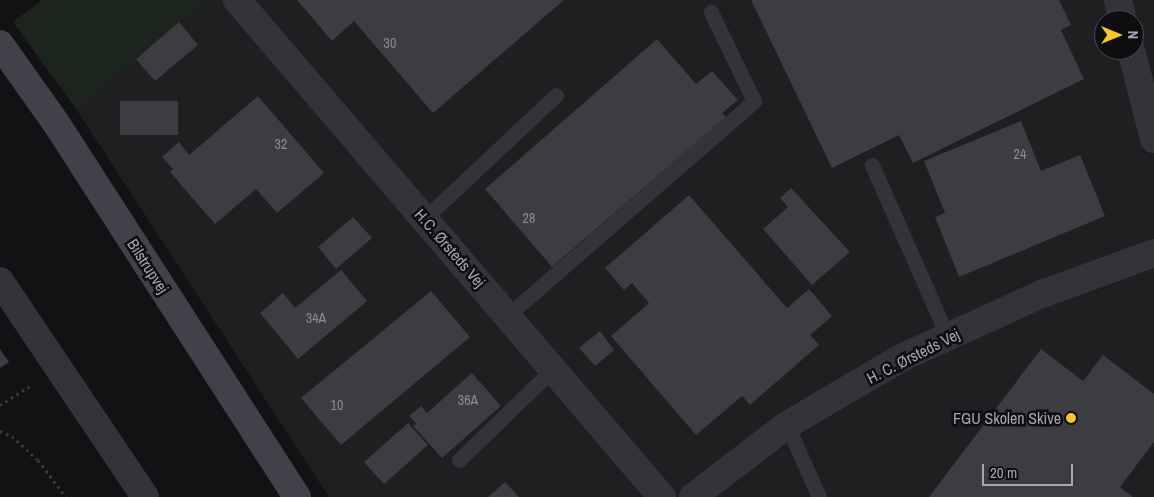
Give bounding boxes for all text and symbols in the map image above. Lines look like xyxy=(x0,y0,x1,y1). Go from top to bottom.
north arrow xyxy=(1094,10,1144,60)
text: N xyxy=(1124,31,1142,39)
house number: 30 xyxy=(384,35,396,51)
house number: 32 xyxy=(275,136,287,152)
house number: 24 xyxy=(1014,146,1026,162)
street label: H.C. Ørsteds Vej xyxy=(411,205,489,291)
house number: 28 xyxy=(523,210,535,226)
street label: Bilstrupvej xyxy=(123,235,173,297)
house number: 34A xyxy=(306,310,326,326)
street label: H. C. Ørsteds Vej xyxy=(863,324,963,388)
house number: 36A xyxy=(458,392,478,408)
house number: 10 xyxy=(331,397,343,413)
place label: FGU Skolen Skive xyxy=(953,408,1061,428)
marker: FGU Skolen Skive xyxy=(1065,412,1077,424)
scale bar xyxy=(984,454,1075,486)
text: 20 m xyxy=(990,462,1017,483)

